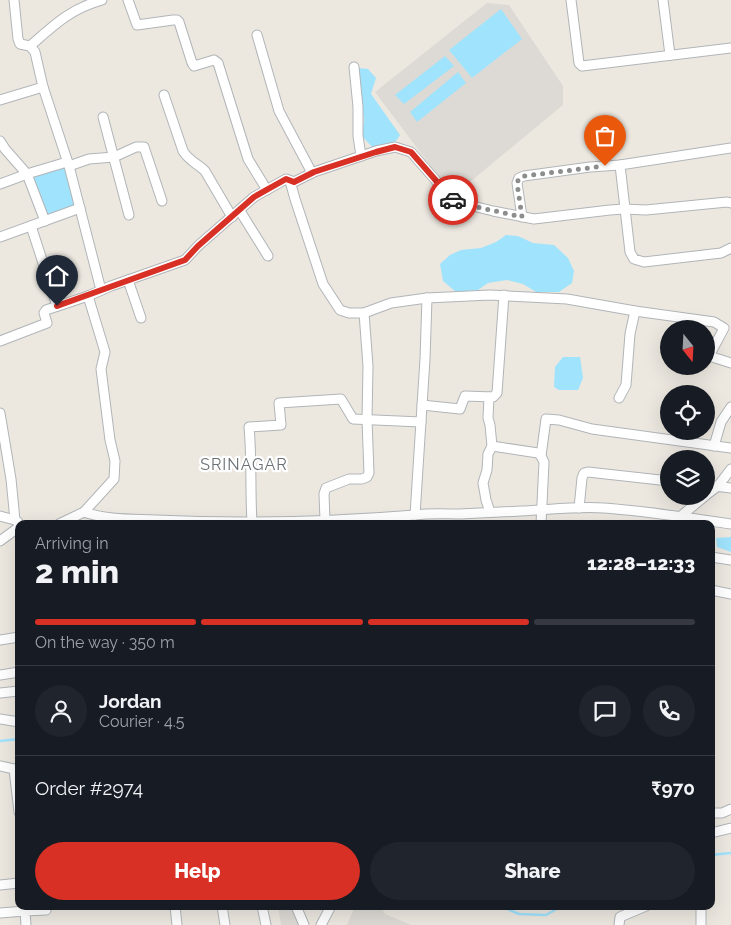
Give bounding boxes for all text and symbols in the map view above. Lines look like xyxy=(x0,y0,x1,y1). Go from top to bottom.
pin xyxy=(584,115,626,166)
icon: bag xyxy=(591,122,619,150)
courier xyxy=(428,175,478,225)
icon: car xyxy=(439,186,467,214)
pin xyxy=(36,255,78,306)
icon: home xyxy=(43,262,71,290)
north arrow xyxy=(660,320,715,375)
map controls xyxy=(660,320,715,505)
button: locate xyxy=(660,385,715,440)
button: layers xyxy=(660,450,715,505)
district label: SRINAGAR xyxy=(200,455,288,474)
text: Arriving in xyxy=(35,534,109,553)
text: 12:28–12:33 xyxy=(587,552,695,574)
text: 2 min xyxy=(35,553,119,590)
text: On the way · 350 m xyxy=(35,633,175,652)
button: person xyxy=(35,685,87,737)
button: chat xyxy=(579,685,631,737)
button: phone xyxy=(643,685,695,737)
text: Jordan xyxy=(99,690,162,712)
text: Courier · 4.5 xyxy=(99,712,184,731)
text: Order #2974 xyxy=(35,777,143,799)
text: ₹970 xyxy=(651,777,695,799)
button: Help xyxy=(35,842,360,900)
button: Share xyxy=(370,842,695,900)

